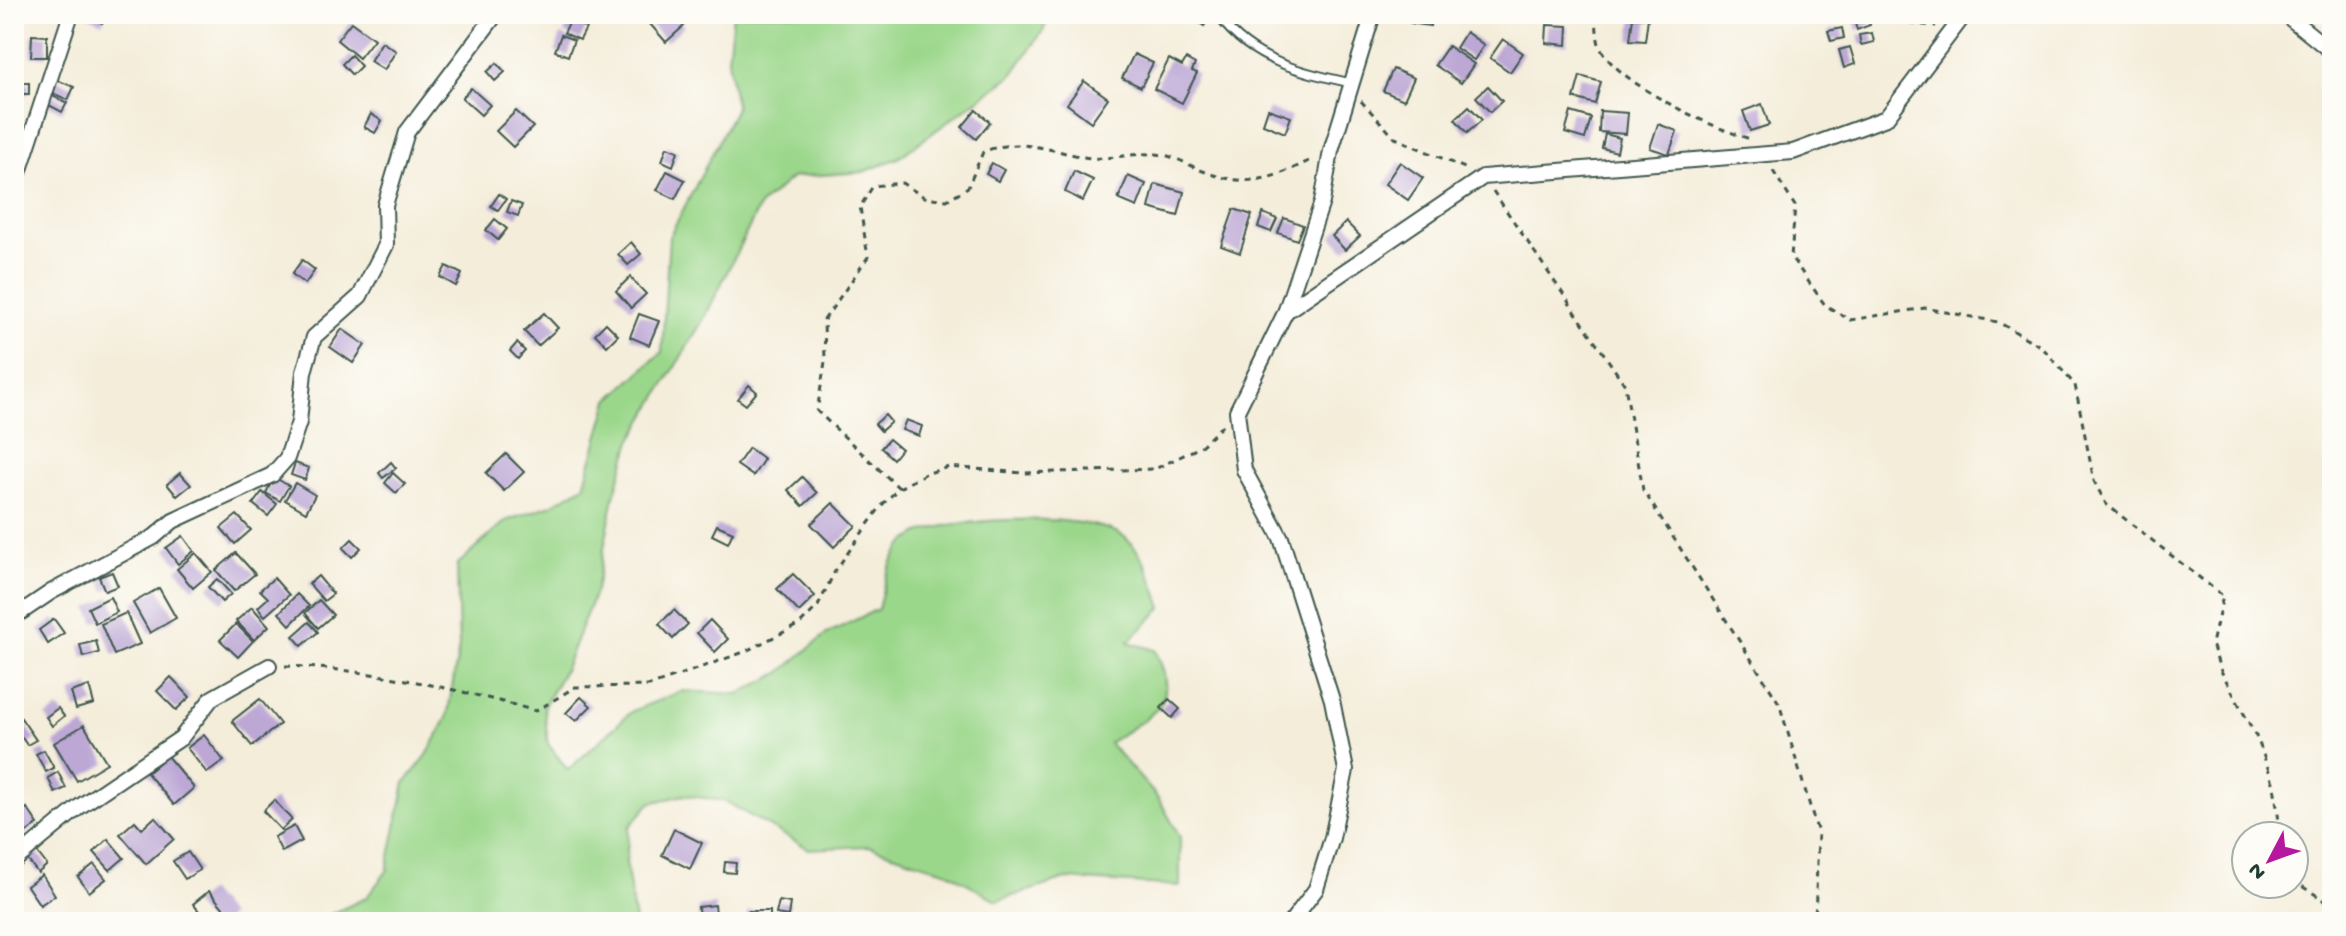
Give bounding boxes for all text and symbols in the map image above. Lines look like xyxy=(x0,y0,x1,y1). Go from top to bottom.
north arrow xyxy=(2230,820,2310,900)
text: N xyxy=(2243,857,2272,884)

